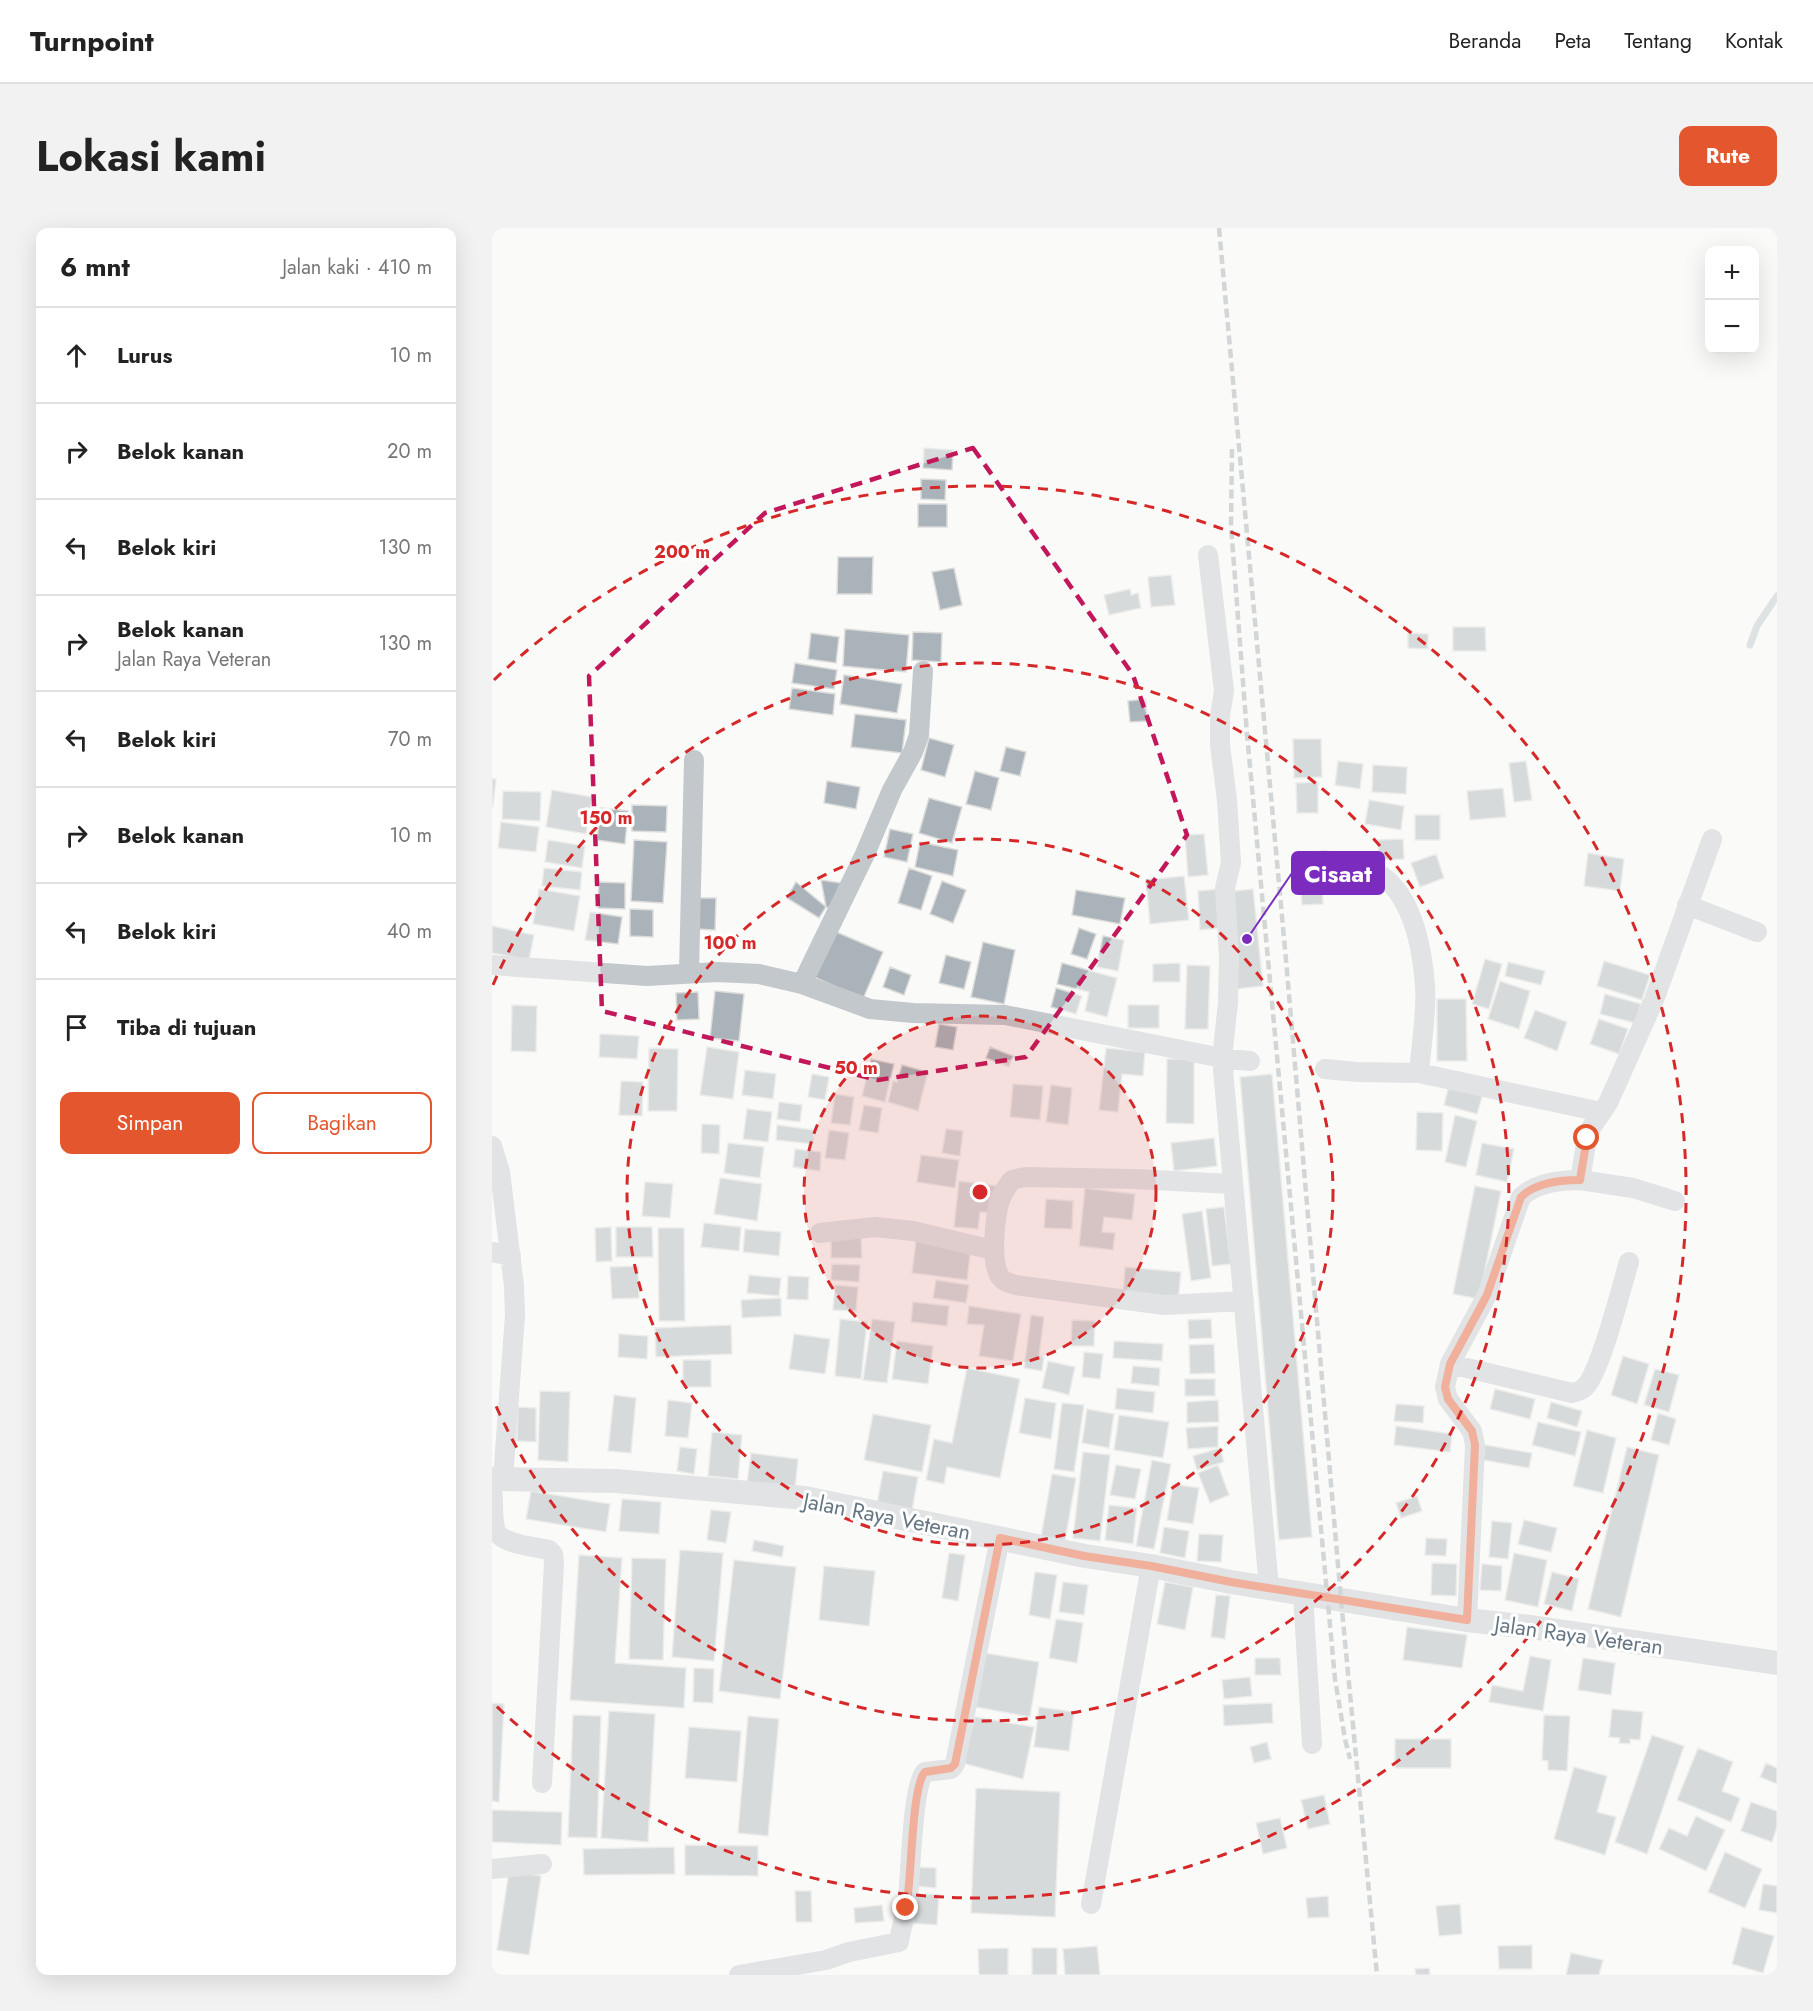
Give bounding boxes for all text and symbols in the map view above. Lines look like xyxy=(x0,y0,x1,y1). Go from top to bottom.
text: Turnpoint xyxy=(30,21,154,62)
text: Beranda xyxy=(1448,26,1521,56)
text: Peta xyxy=(1554,26,1591,56)
text: Tentang xyxy=(1624,26,1692,56)
text: Kontak xyxy=(1725,26,1783,56)
text: Lokasi kami xyxy=(36,126,266,187)
button: Rute xyxy=(1679,126,1777,186)
map controls xyxy=(1705,246,1759,354)
button: + xyxy=(1705,246,1759,300)
text: 6 mnt xyxy=(60,248,130,286)
text: Jalan kaki · 410 m xyxy=(282,253,432,282)
button: − xyxy=(1705,300,1759,354)
icon: ahead xyxy=(60,339,93,372)
text: Lurus xyxy=(117,339,173,371)
text: 10 m xyxy=(389,341,432,370)
icon: right xyxy=(60,435,93,468)
text: Belok kanan xyxy=(117,435,244,467)
text: 20 m xyxy=(387,437,432,466)
icon: left xyxy=(60,531,93,564)
text: Belok kiri xyxy=(117,531,216,563)
text: 130 m xyxy=(378,533,432,562)
text: 200 m xyxy=(654,539,710,565)
text: Belok kanan xyxy=(117,613,244,645)
icon: right xyxy=(60,627,93,660)
text: 130 m xyxy=(378,629,432,658)
text: Jalan Raya Veteran xyxy=(117,645,271,674)
icon: left xyxy=(60,723,93,756)
text: Belok kiri xyxy=(117,723,216,755)
text: 70 m xyxy=(388,725,432,754)
text: 150 m xyxy=(580,805,632,831)
icon: right xyxy=(60,819,93,852)
text: Belok kanan xyxy=(117,819,244,851)
text: 10 m xyxy=(389,821,432,850)
callout: Cisaat xyxy=(1292,852,1384,894)
text: Cisaat xyxy=(1304,856,1372,891)
icon: left xyxy=(60,915,93,948)
text: Belok kiri xyxy=(117,915,216,947)
text: 40 m xyxy=(387,917,432,946)
text: 100 m xyxy=(703,930,757,956)
icon: arrive xyxy=(60,1011,93,1044)
text: Tiba di tujuan xyxy=(117,1011,256,1043)
text: 50 m xyxy=(834,1055,878,1081)
button: Simpan xyxy=(60,1092,240,1154)
button: Bagikan xyxy=(252,1092,432,1154)
route start xyxy=(1573,1124,1599,1150)
centre of rings xyxy=(970,1182,990,1202)
street label: Jalan Raya Veteran xyxy=(798,1484,973,1548)
street label: Jalan Raya Veteran xyxy=(1490,1607,1665,1663)
route end xyxy=(892,1894,918,1920)

